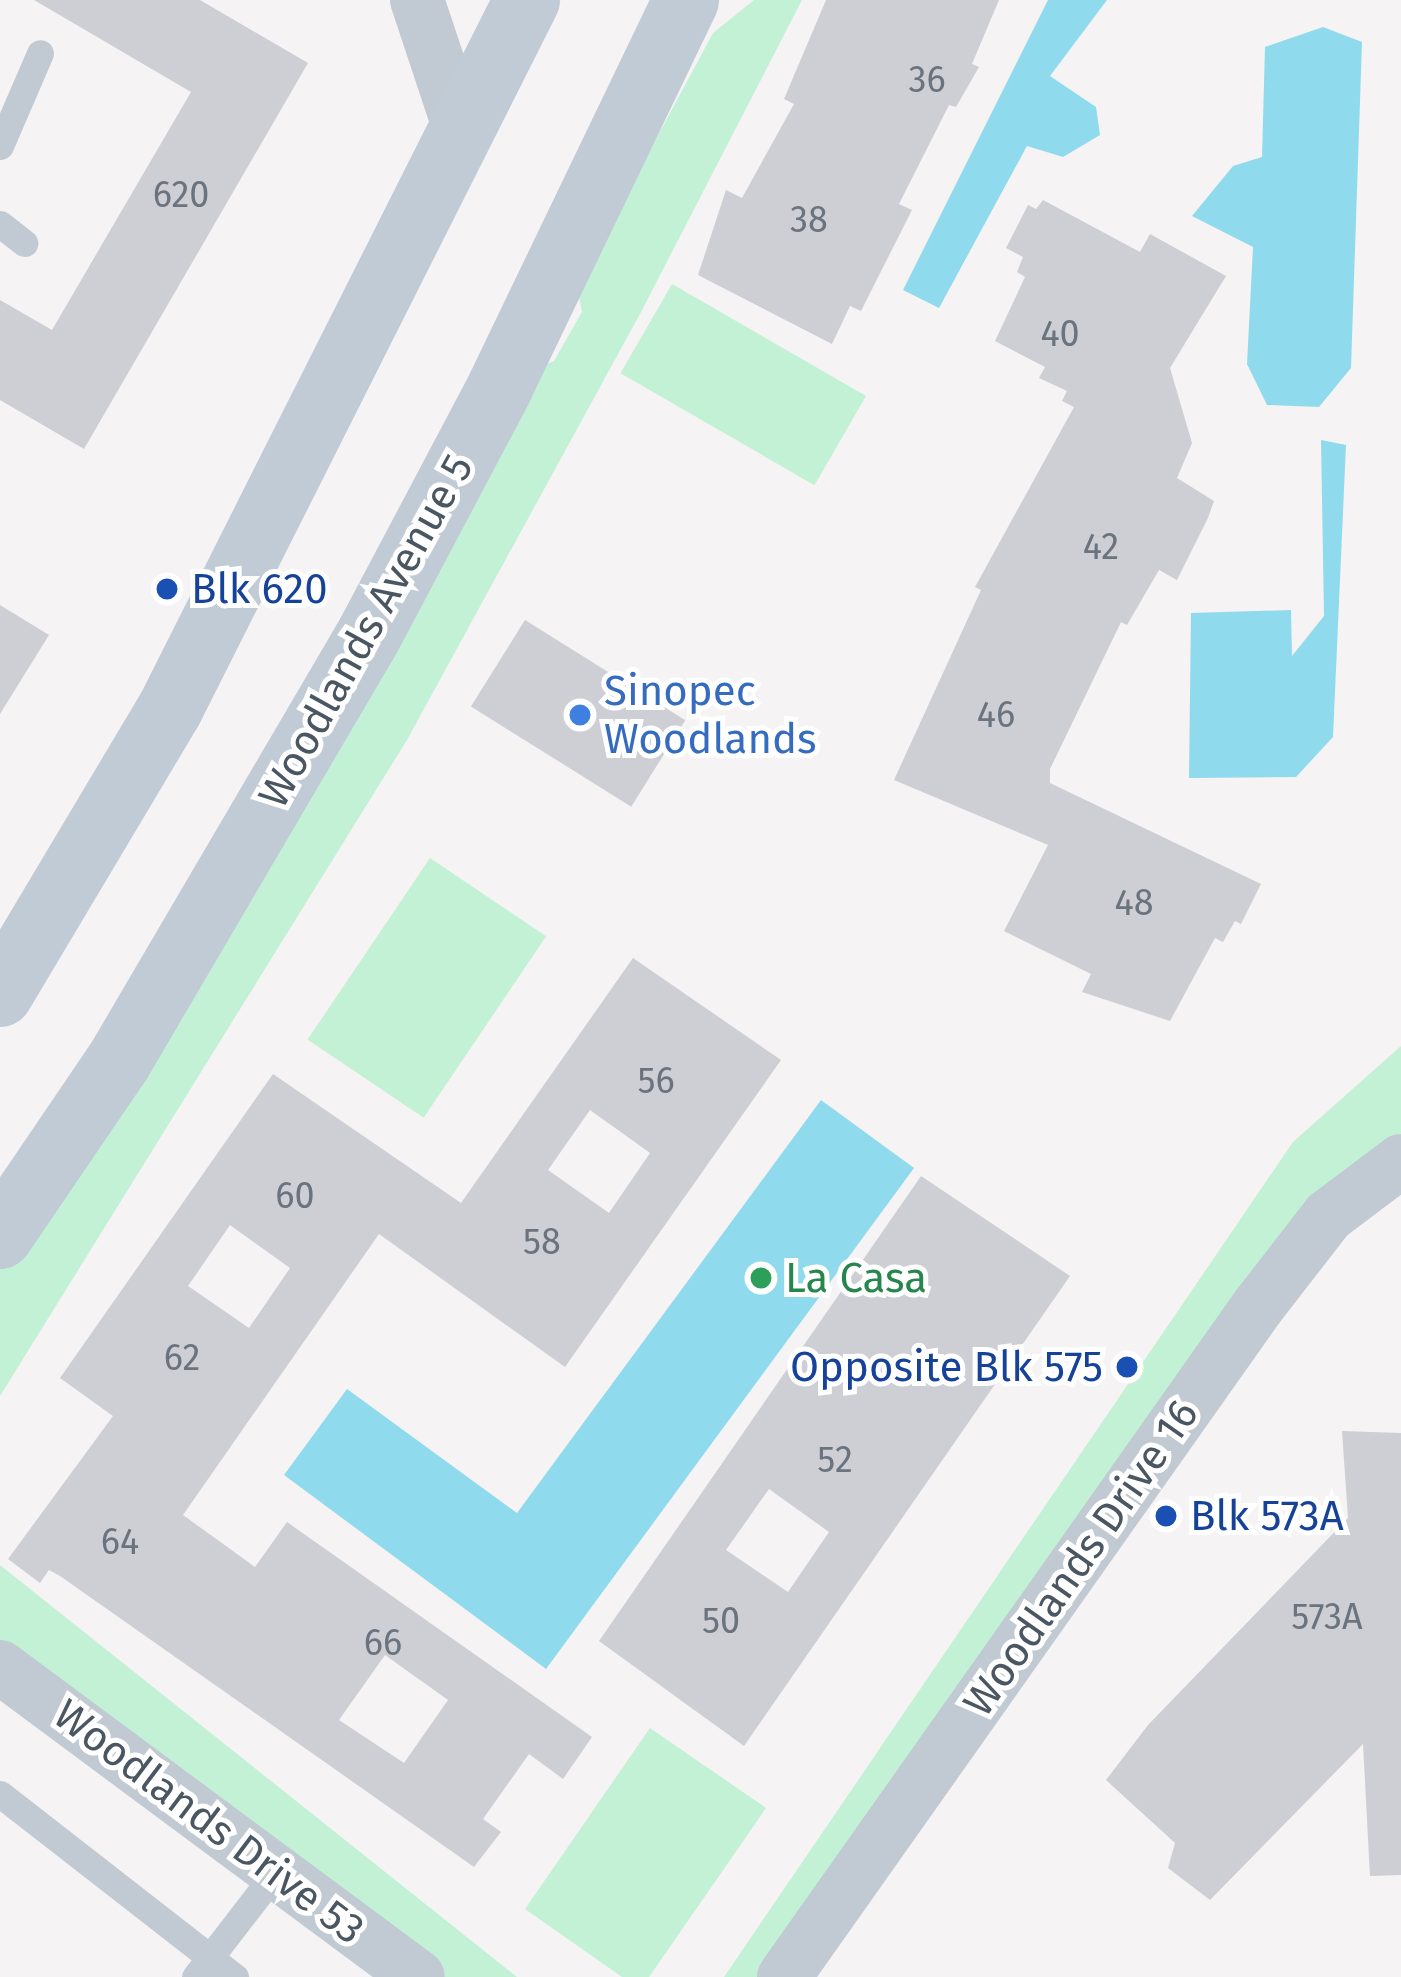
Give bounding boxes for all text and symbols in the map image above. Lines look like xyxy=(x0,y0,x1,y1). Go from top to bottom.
house number: 36 xyxy=(908,59,946,103)
house number: 620 xyxy=(153,174,209,218)
house number: 38 xyxy=(790,199,828,243)
house number: 40 xyxy=(1040,313,1080,357)
street label: Woodlands Avenue 5 xyxy=(248,446,484,816)
house number: 42 xyxy=(1083,526,1119,570)
place label: Blk 620 xyxy=(191,564,328,614)
marker: Blk 620 xyxy=(154,576,180,602)
place label: Sinopec Woodlands xyxy=(604,666,817,764)
house number: 46 xyxy=(977,694,1015,738)
marker: Sinopec Woodlands xyxy=(567,702,593,728)
house number: 48 xyxy=(1115,882,1153,926)
house number: 56 xyxy=(637,1060,675,1104)
house number: 60 xyxy=(275,1175,315,1219)
house number: 58 xyxy=(523,1221,561,1265)
place label: La Casa xyxy=(785,1253,927,1303)
marker: La Casa xyxy=(748,1265,774,1291)
house number: 62 xyxy=(164,1337,200,1381)
place label: Opposite Blk 575 xyxy=(790,1342,1103,1392)
marker: Opposite Blk 575 xyxy=(1114,1354,1140,1380)
street label: Woodlands Drive 16 xyxy=(953,1390,1209,1726)
house number: 52 xyxy=(817,1439,853,1483)
place label: Blk 573A xyxy=(1190,1491,1344,1541)
marker: Blk 573A xyxy=(1153,1503,1179,1529)
house number: 64 xyxy=(101,1521,139,1565)
house number: 573A xyxy=(1291,1596,1363,1640)
house number: 50 xyxy=(702,1600,740,1644)
house number: 66 xyxy=(364,1622,402,1666)
street label: Woodlands Drive 53 xyxy=(44,1689,374,1955)

